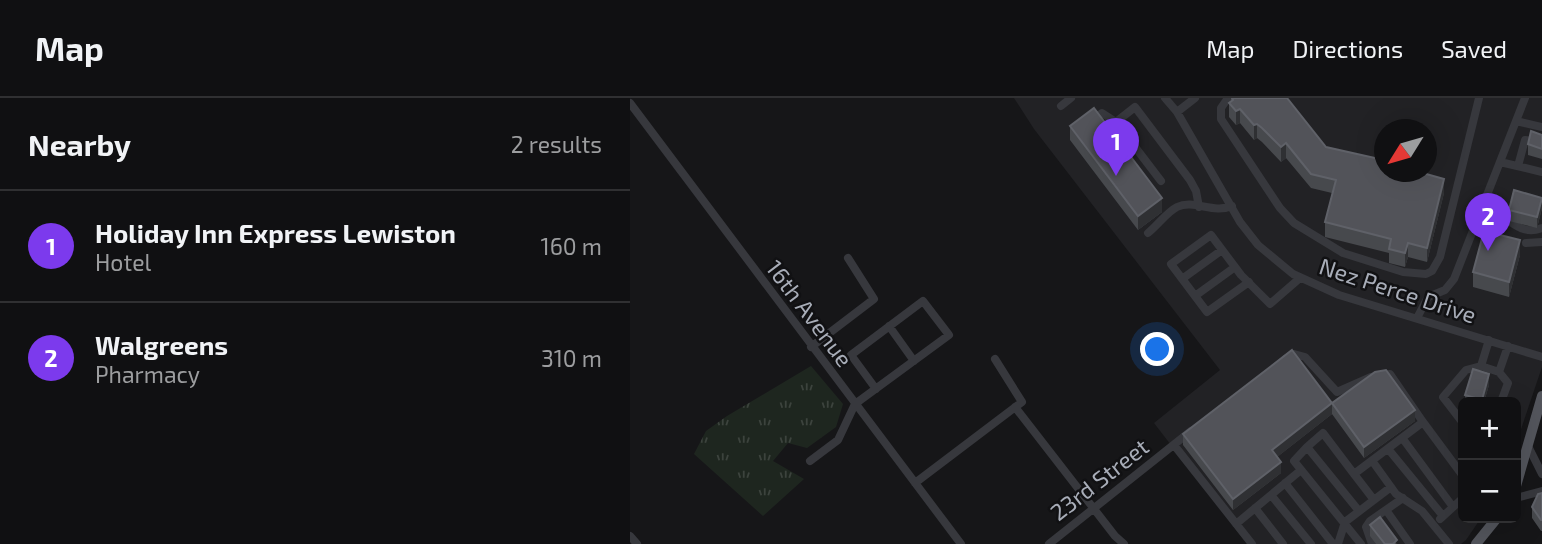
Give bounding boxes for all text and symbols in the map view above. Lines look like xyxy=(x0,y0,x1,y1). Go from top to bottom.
text: Map xyxy=(35,28,104,68)
text: Map xyxy=(1206,34,1254,63)
text: Directions xyxy=(1292,34,1403,63)
text: Saved xyxy=(1441,34,1507,63)
pin: 1 xyxy=(1093,118,1139,176)
north arrow xyxy=(1374,119,1437,182)
text: Nearby xyxy=(28,126,131,162)
text: 2 results xyxy=(511,130,602,158)
pin: 2 xyxy=(1465,193,1511,251)
text: Holiday Inn Express Lewiston xyxy=(95,217,456,248)
text: 1 xyxy=(46,232,56,260)
text: 160 m xyxy=(541,232,602,260)
text: Hotel xyxy=(95,248,151,276)
street label: Nez Perce Drive xyxy=(1316,251,1480,329)
street label: 16th Avenue xyxy=(761,254,859,372)
text: Walgreens xyxy=(95,329,228,360)
your location xyxy=(1140,332,1174,366)
text: 2 xyxy=(44,344,58,372)
text: 310 m xyxy=(541,344,602,372)
text: Pharmacy xyxy=(95,360,200,388)
map controls xyxy=(1458,397,1521,523)
button: + xyxy=(1458,397,1521,460)
street label: 23rd Street xyxy=(1044,432,1154,526)
button: − xyxy=(1458,460,1521,523)

